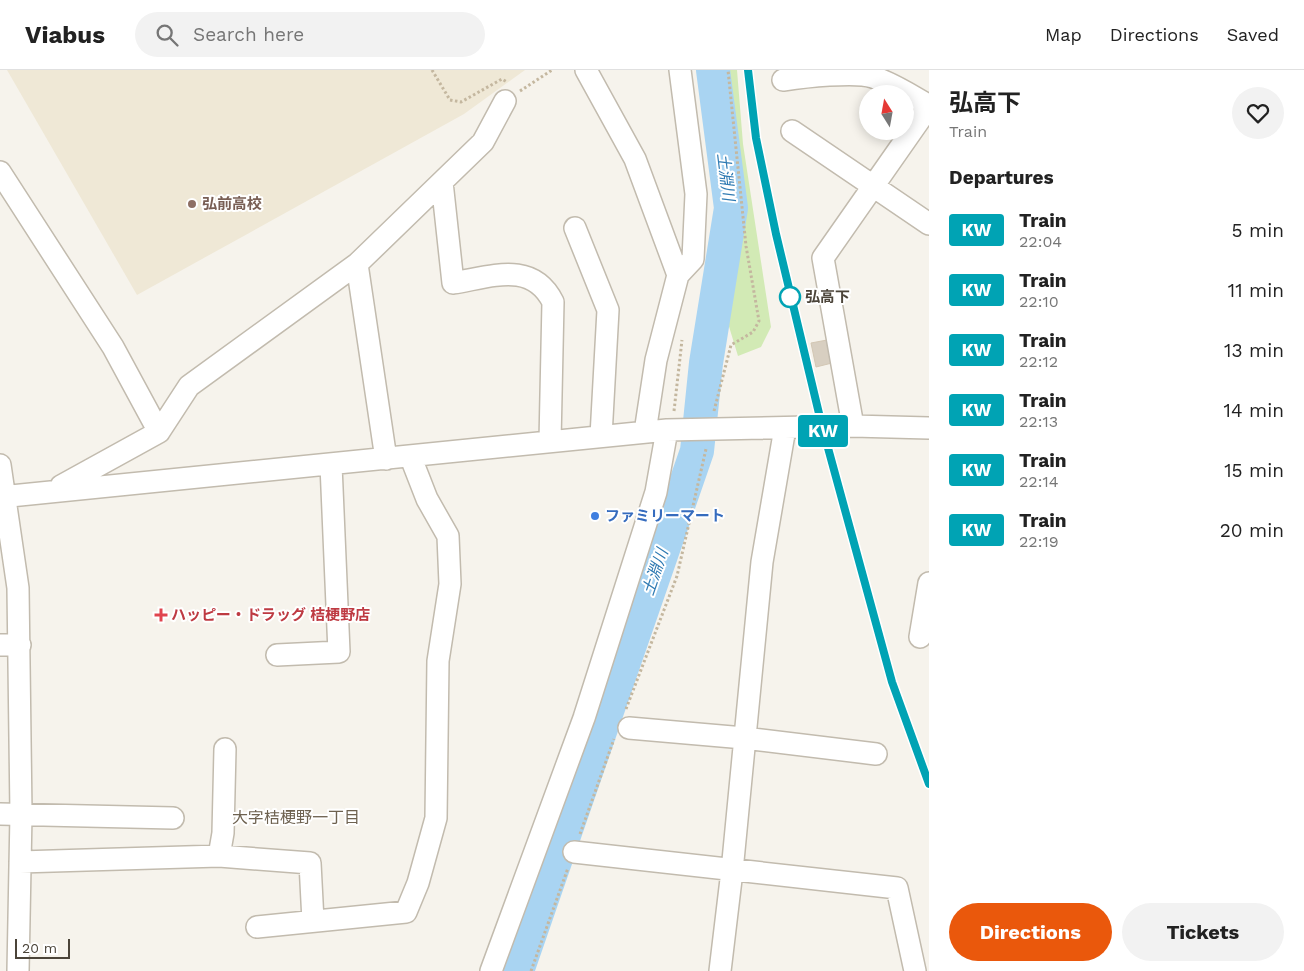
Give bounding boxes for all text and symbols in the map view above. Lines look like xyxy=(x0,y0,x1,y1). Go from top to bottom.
search box xyxy=(135,12,485,57)
text: Viabus xyxy=(25,21,105,49)
icon: search xyxy=(153,21,181,49)
text: Search here xyxy=(193,23,304,46)
text: Map xyxy=(1045,24,1082,45)
text: Directions xyxy=(1110,24,1199,45)
text: Saved xyxy=(1227,24,1279,45)
north arrow xyxy=(859,85,914,140)
map controls xyxy=(859,85,914,140)
button: heart xyxy=(1232,87,1284,139)
text: 弘高下 xyxy=(949,89,1021,117)
text: Train xyxy=(949,122,987,141)
water label: 土淵川 xyxy=(714,152,739,204)
text: Departures xyxy=(949,166,1054,189)
place label: 弘前高校 xyxy=(202,195,262,213)
marker: 弘前高校 xyxy=(186,198,198,210)
text: Train xyxy=(1019,209,1067,232)
text: KW xyxy=(961,219,992,240)
text: 5 min xyxy=(1232,219,1284,242)
text: 22:04 xyxy=(1019,232,1062,251)
text: Train xyxy=(1019,269,1067,292)
text: KW xyxy=(961,279,992,300)
text: 11 min xyxy=(1228,279,1284,302)
marker: 弘高下 xyxy=(779,286,801,308)
place label: 弘高下 xyxy=(805,288,850,306)
text: 22:10 xyxy=(1019,292,1059,311)
text: Train xyxy=(1019,329,1067,352)
text: KW xyxy=(961,339,992,360)
text: 13 min xyxy=(1224,339,1284,362)
text: 22:12 xyxy=(1019,352,1058,371)
text: Train xyxy=(1019,389,1067,412)
text: KW xyxy=(961,399,992,420)
text: 14 min xyxy=(1224,399,1284,422)
text: 22:13 xyxy=(1019,412,1058,431)
line badge: KW xyxy=(800,415,846,447)
text: KW xyxy=(808,420,838,441)
text: Train xyxy=(1019,449,1067,472)
text: KW xyxy=(961,459,992,480)
text: 15 min xyxy=(1224,459,1284,482)
text: 22:14 xyxy=(1019,472,1058,491)
place label: ファミリーマート xyxy=(605,507,725,525)
text: Train xyxy=(1019,509,1067,532)
marker: ファミリーマート xyxy=(589,510,601,522)
text: KW xyxy=(961,519,992,540)
text: 20 min xyxy=(1220,519,1284,542)
text: 22:19 xyxy=(1019,532,1059,551)
water label: 土淵川 xyxy=(638,544,672,598)
place label: ハッピー・ドラッグ 桔梗野店 xyxy=(171,606,370,624)
marker: ハッピー・ドラッグ 桔梗野店 xyxy=(155,609,167,621)
district label: 大字桔梗野一丁目 xyxy=(232,808,360,827)
button: Directions xyxy=(949,903,1112,961)
button: Tickets xyxy=(1122,903,1284,961)
scale bar xyxy=(15,936,70,959)
text: 20 m xyxy=(22,940,57,956)

